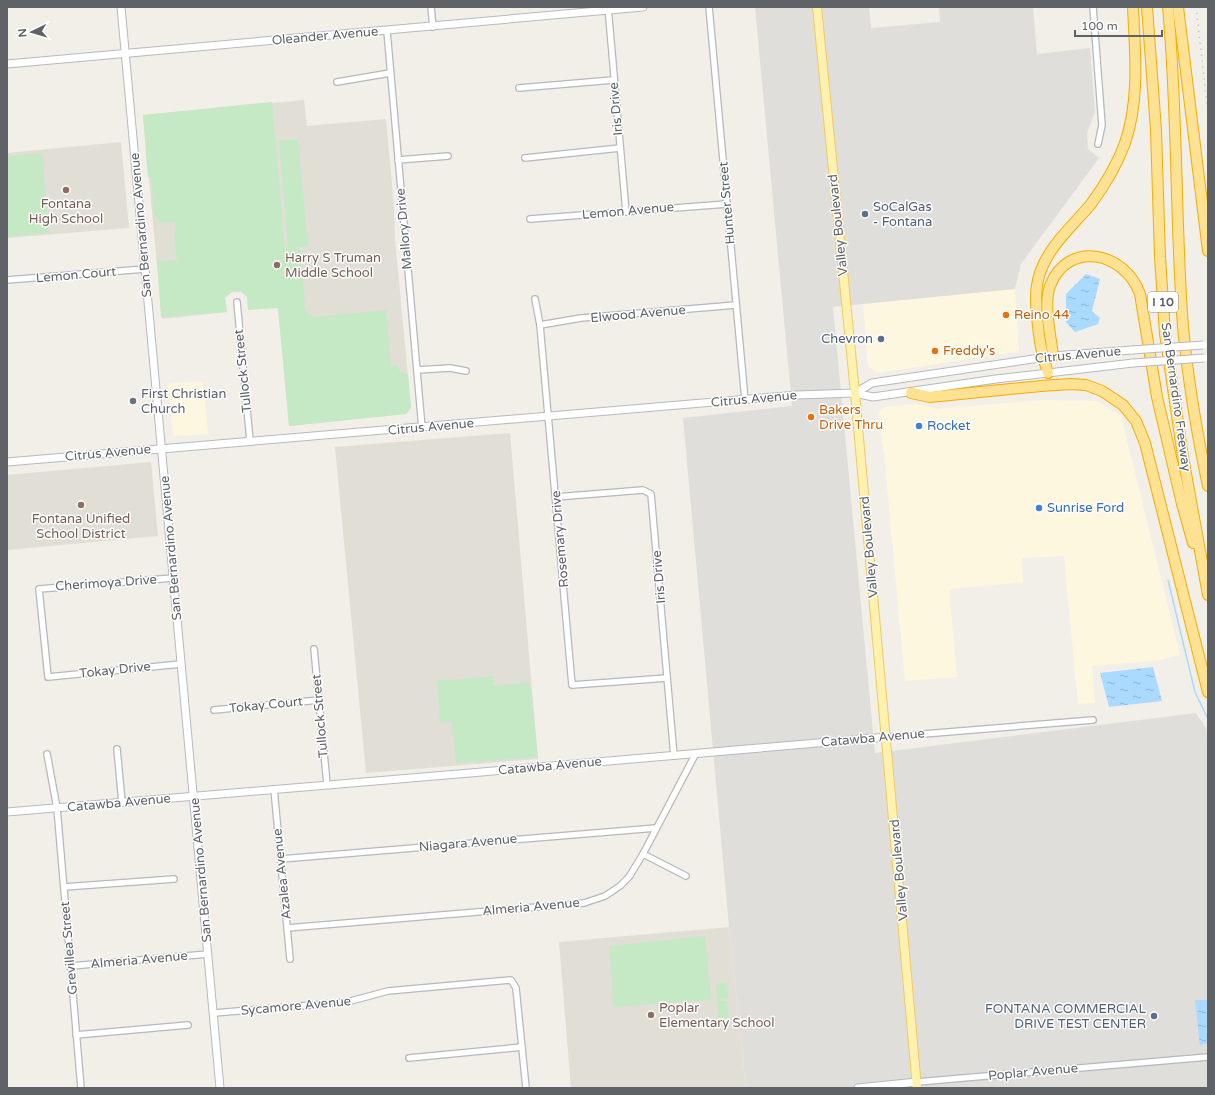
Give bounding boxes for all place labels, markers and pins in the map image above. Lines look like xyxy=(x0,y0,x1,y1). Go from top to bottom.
marker: Fontana High School xyxy=(61,185,71,195)
place label: Fontana High School xyxy=(29,196,103,227)
place label: SoCalGas - Fontana xyxy=(873,199,932,230)
marker: SoCalGas - Fontana xyxy=(860,209,870,219)
place label: Harry S Truman Middle School xyxy=(285,250,381,281)
marker: Harry S Truman Middle School xyxy=(272,260,282,270)
place label: Reino 44 xyxy=(1014,307,1069,323)
marker: Reino 44 xyxy=(1001,310,1011,320)
place label: Chevron xyxy=(821,331,873,347)
marker: Chevron xyxy=(876,334,886,344)
place label: Freddy's xyxy=(943,343,995,359)
marker: Freddy's xyxy=(930,346,940,356)
place label: First Christian Church xyxy=(141,386,226,417)
marker: First Christian Church xyxy=(128,396,138,406)
place label: Bakers Drive Thru xyxy=(819,402,883,433)
marker: Bakers Drive Thru xyxy=(806,412,816,422)
place label: Rocket xyxy=(927,418,970,434)
marker: Rocket xyxy=(914,421,924,431)
marker: Fontana Unified School District xyxy=(76,500,86,510)
place label: Sunrise Ford xyxy=(1047,500,1124,516)
marker: Sunrise Ford xyxy=(1034,503,1044,513)
place label: Fontana Unified School District xyxy=(32,511,130,542)
place label: Poplar Elementary School xyxy=(659,1000,774,1031)
place label: FONTANA COMMERCIAL DRIVE TEST CENTER xyxy=(985,1001,1147,1032)
marker: Poplar Elementary School xyxy=(646,1010,656,1020)
marker: FONTANA COMMERCIAL DRIVE TEST CENTER xyxy=(1149,1011,1159,1021)

